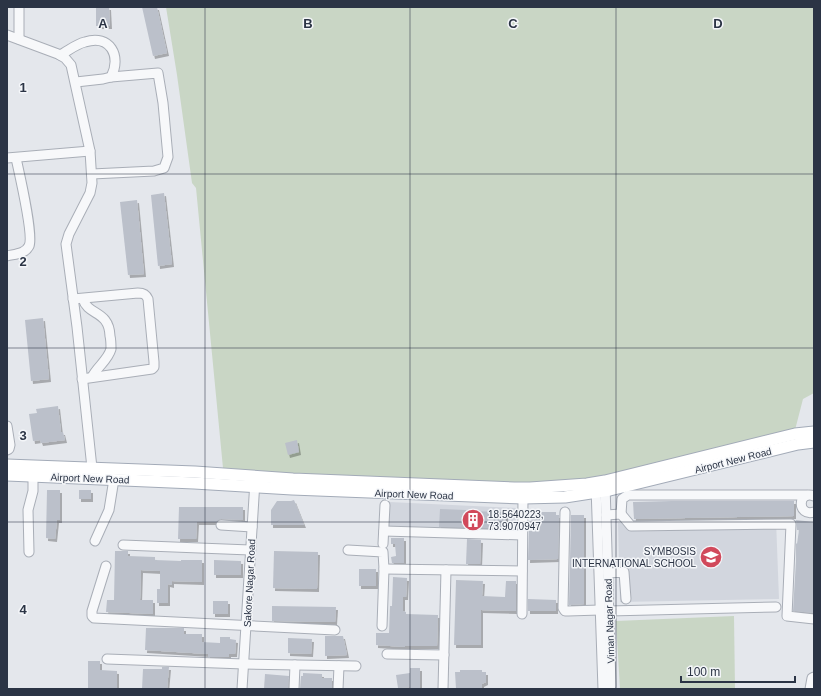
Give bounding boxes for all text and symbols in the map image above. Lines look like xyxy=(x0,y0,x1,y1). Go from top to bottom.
text: A xyxy=(98,16,108,31)
text: B xyxy=(303,16,313,31)
text: C xyxy=(508,16,518,31)
text: D xyxy=(713,16,723,31)
text: 1 xyxy=(19,80,27,95)
text: 2 xyxy=(19,254,27,269)
text: 3 xyxy=(19,428,27,443)
street label: Airport New Road xyxy=(694,446,773,475)
street label: Airport New Road xyxy=(50,472,130,485)
street label: Airport New Road xyxy=(374,488,454,501)
building icon: 18.5640223, 73.9070947 xyxy=(460,507,486,533)
place label: 18.5640223, 73.9070947 xyxy=(488,509,544,532)
street label: Sakore Nagar Road xyxy=(242,539,257,627)
school or university icon: SYMBOSIS INTERNATIONAL SCHOOL xyxy=(698,544,724,570)
place label: SYMBOSIS INTERNATIONAL SCHOOL xyxy=(572,546,696,569)
street label: Viman Nagar Road xyxy=(603,578,616,664)
text: 4 xyxy=(19,602,27,617)
scale bar xyxy=(681,658,795,684)
text: 100 m xyxy=(687,665,720,679)

